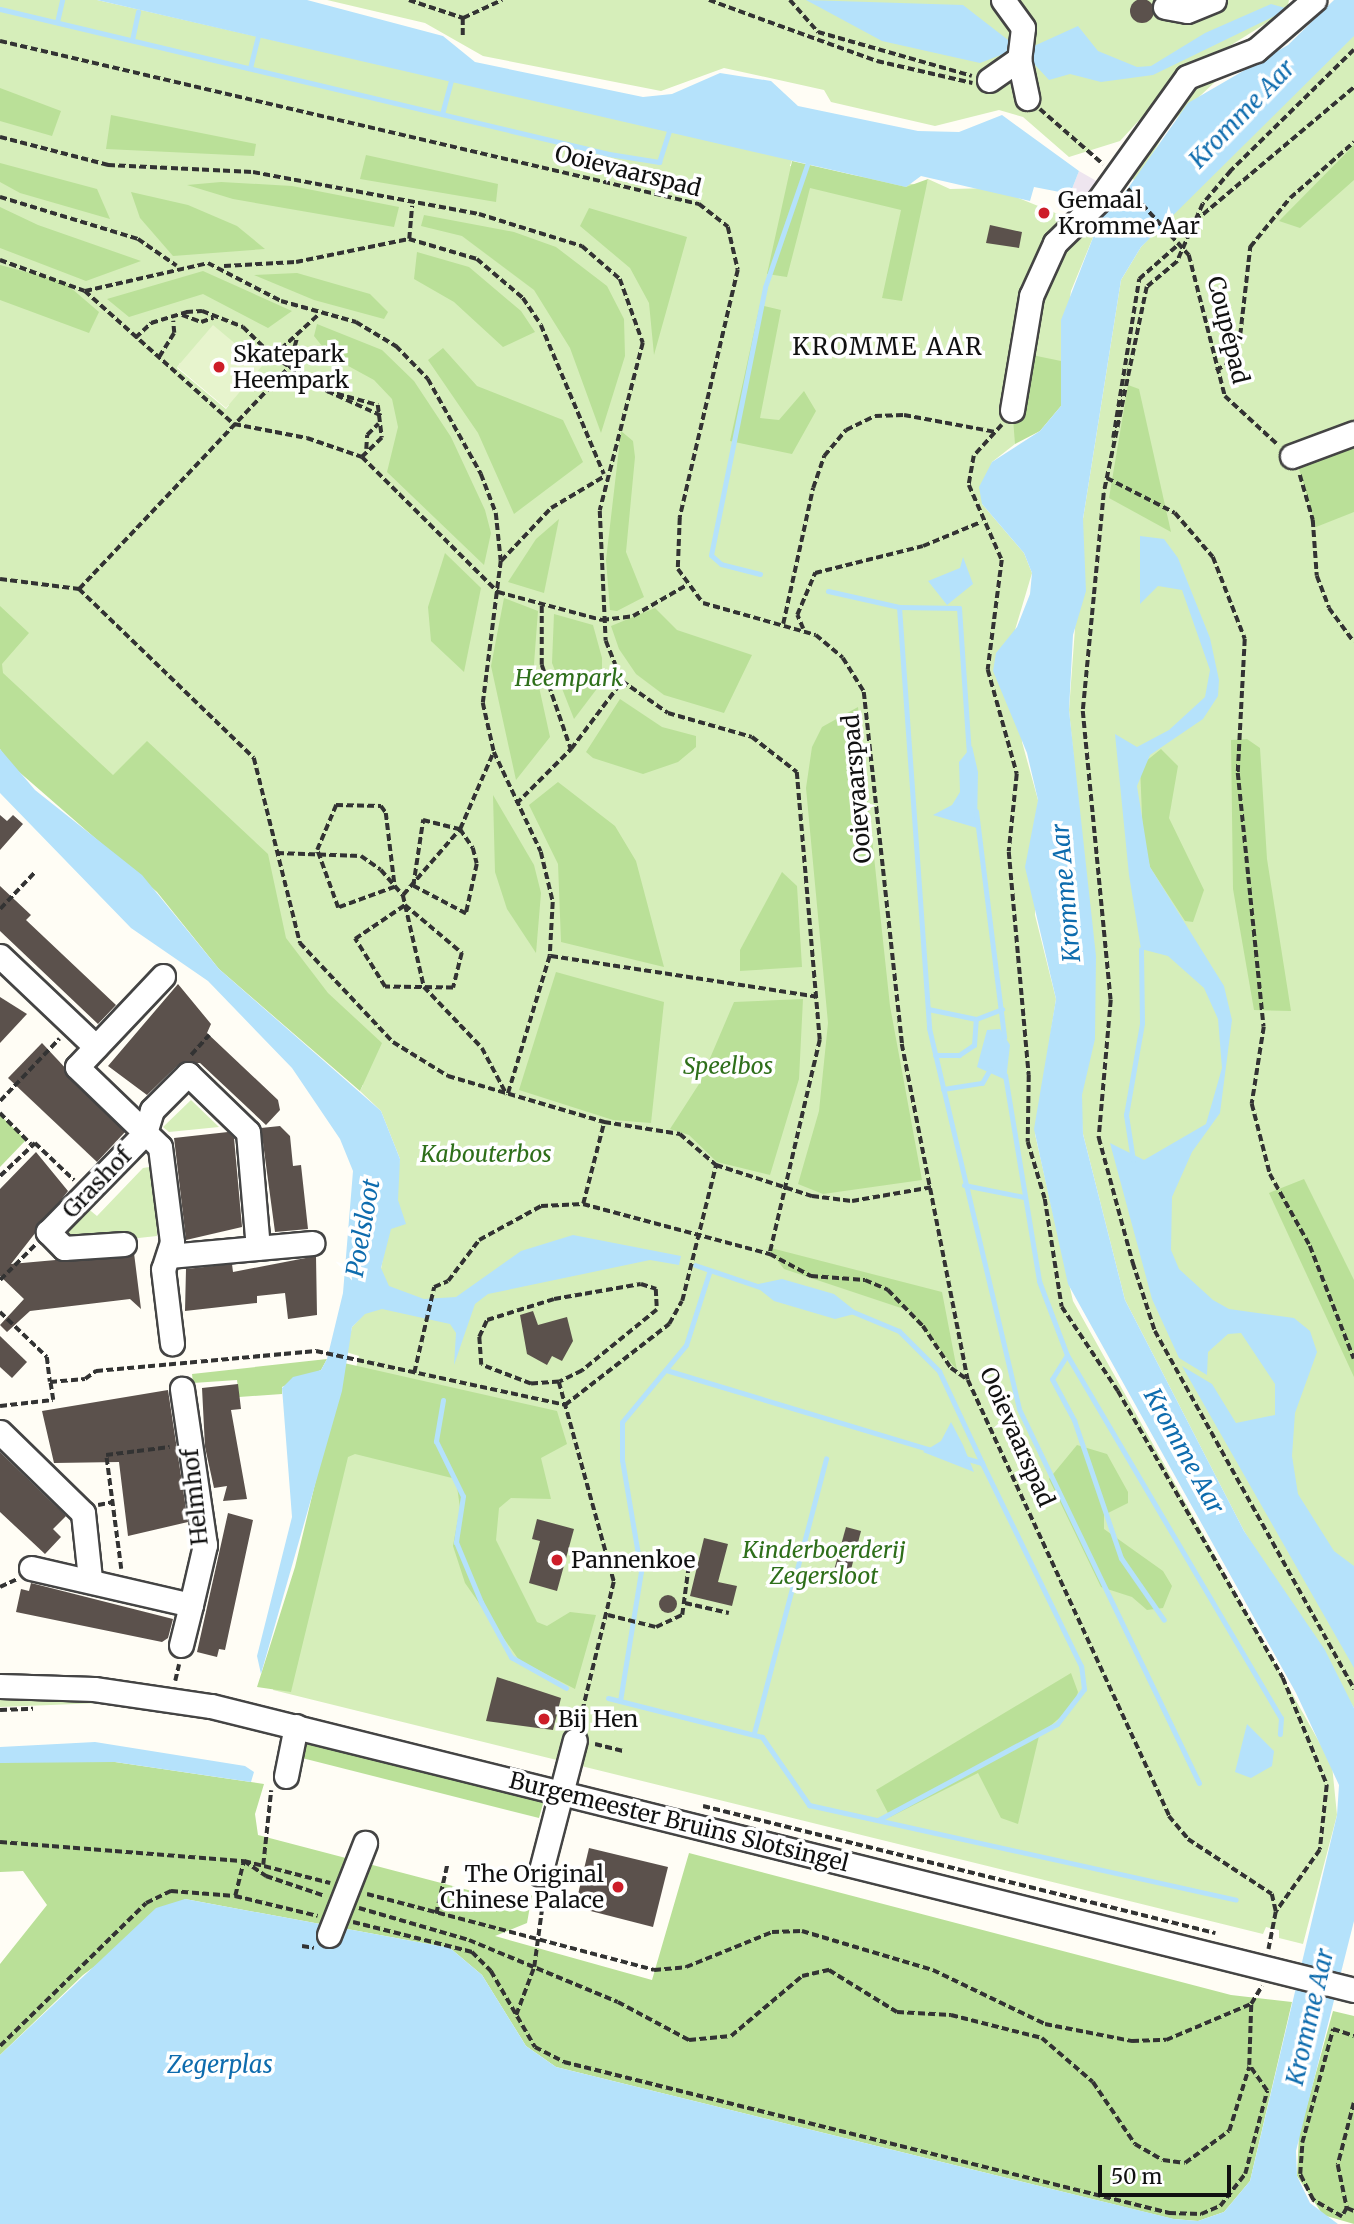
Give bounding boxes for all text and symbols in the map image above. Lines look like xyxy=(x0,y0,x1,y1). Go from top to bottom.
water label: Kromme Aar xyxy=(1183,54,1301,174)
street label: Ooievaarspad xyxy=(552,140,704,202)
place label: Gemaal Kromme Aar xyxy=(1058,186,1200,240)
marker: Gemaal Kromme Aar xyxy=(1036,205,1052,221)
street label: Coupépad xyxy=(1201,273,1255,387)
district label: KROMME AAR xyxy=(794,333,982,361)
place label: Skatepark Heempark xyxy=(233,340,349,394)
marker: Skatepark Heempark xyxy=(211,359,227,375)
park label: Heempark xyxy=(515,664,623,692)
street label: Ooievaarspad xyxy=(837,713,877,865)
water label: Kromme Aar xyxy=(1046,823,1086,963)
park label: Speelbos xyxy=(683,1052,773,1080)
park label: Kabouterbos xyxy=(420,1140,552,1168)
street label: Grashof xyxy=(57,1142,137,1224)
water label: Poelsloot xyxy=(340,1177,386,1279)
street label: Ooievaarspad xyxy=(974,1363,1060,1511)
water label: Kromme Aar xyxy=(1138,1383,1230,1519)
street label: Helmhof xyxy=(176,1447,214,1547)
park label: Kinderboerderij Zegersloot xyxy=(743,1536,905,1590)
place label: Pannenkoe xyxy=(571,1546,696,1574)
marker: Pannenkoe xyxy=(549,1552,565,1568)
place label: Bij Hen xyxy=(558,1705,638,1733)
marker: Bij Hen xyxy=(536,1711,552,1727)
street label: Burgemeester Bruins Slotsingel xyxy=(506,1766,852,1878)
place label: The Original Chinese Palace xyxy=(440,1860,604,1914)
marker: The Original Chinese Palace xyxy=(610,1879,626,1895)
water label: Kromme Aar xyxy=(1280,1946,1340,2088)
water label: Zegerplas xyxy=(167,2051,273,2079)
scale bar xyxy=(1102,2150,1235,2194)
text: 50 m xyxy=(1111,2163,1162,2190)

